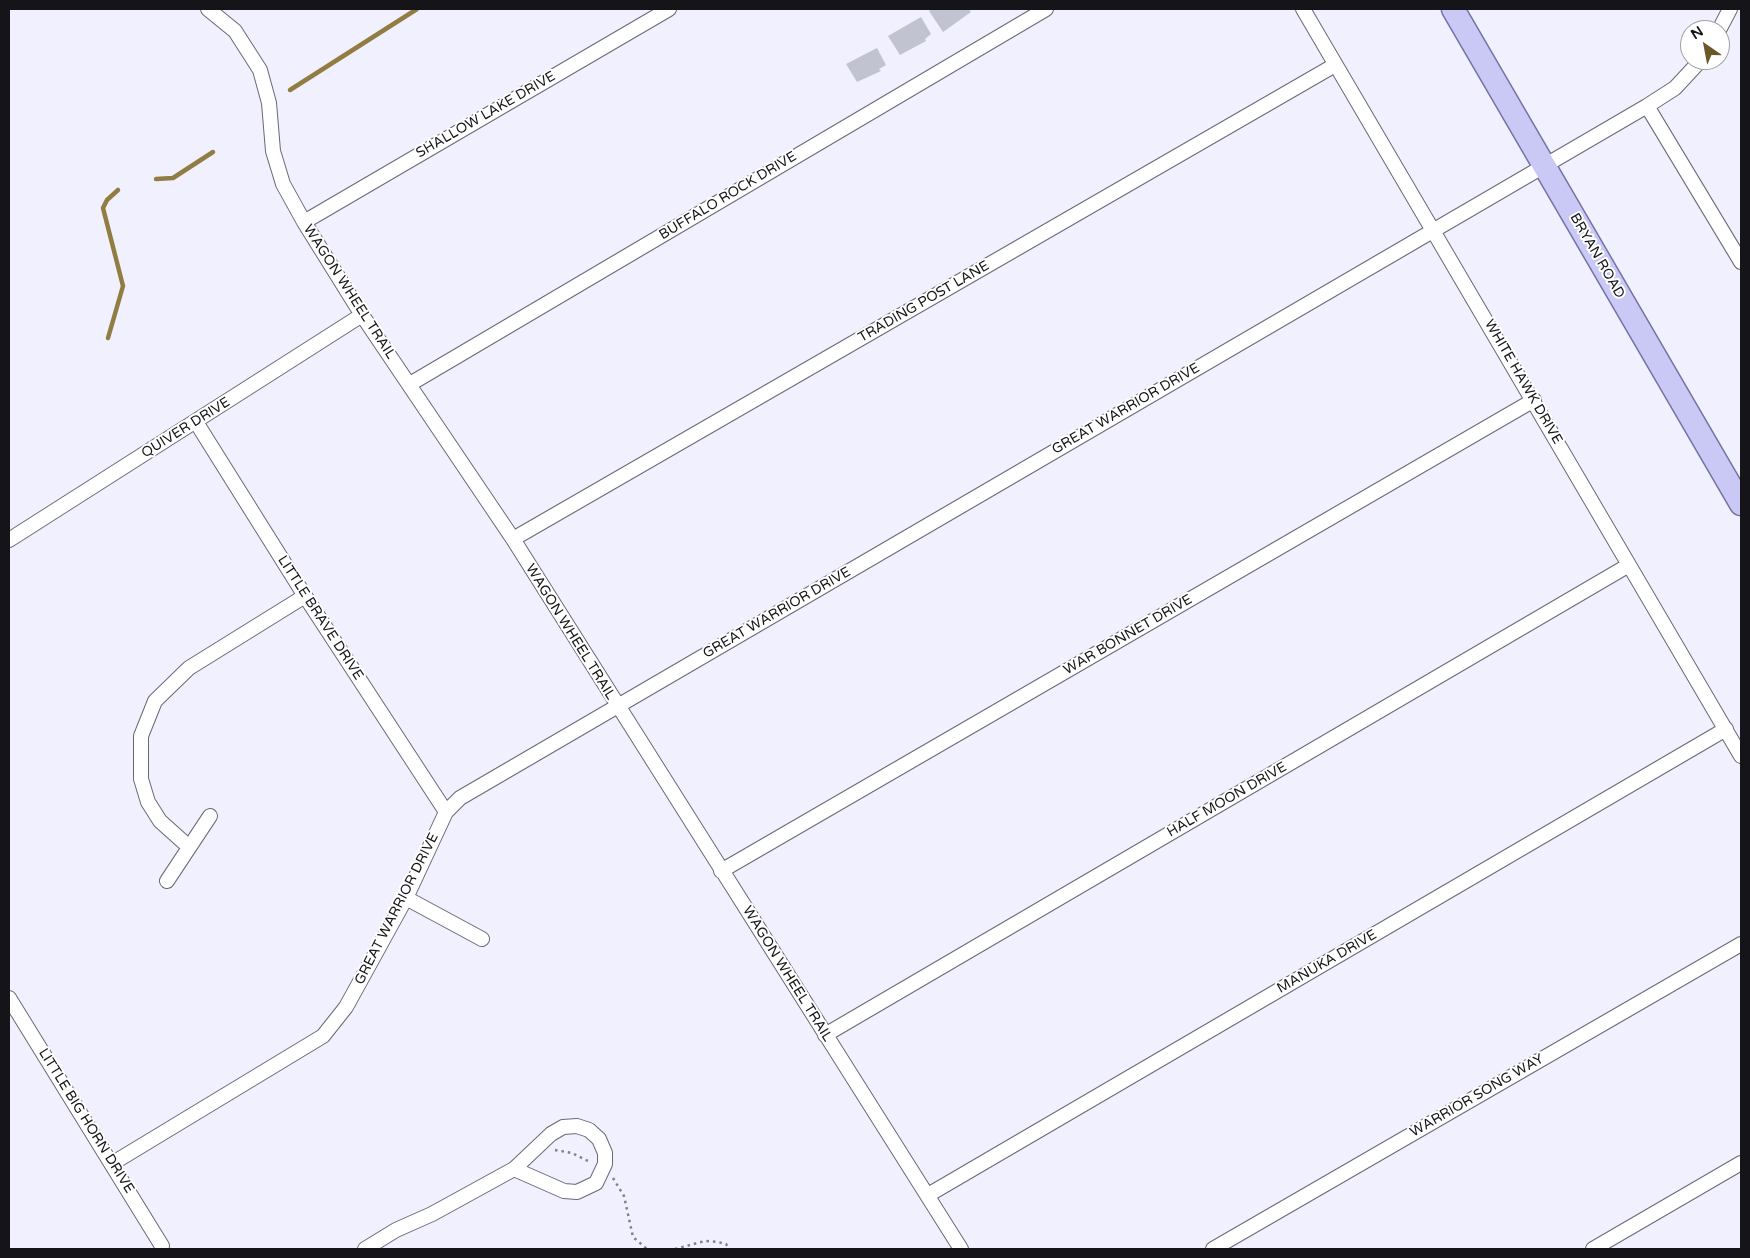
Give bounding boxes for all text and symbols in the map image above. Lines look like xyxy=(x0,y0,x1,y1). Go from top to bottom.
north arrow xyxy=(1680,20,1730,70)
text: N xyxy=(1688,23,1706,43)
street label: SHALLOW LAKE DRIVE xyxy=(413,68,559,162)
street label: BUFFALO ROCK DRIVE xyxy=(656,148,800,244)
street label: BRYAN ROAD xyxy=(1566,211,1628,301)
street label: WAGON WHEEL TRAIL xyxy=(299,222,399,362)
street label: TRADING POST LANE xyxy=(856,258,992,346)
street label: WHITE HAWK DRIVE xyxy=(1480,317,1566,447)
street label: GREAT WARRIOR DRIVE xyxy=(1049,360,1203,458)
street label: QUIVER DRIVE xyxy=(139,394,233,462)
street label: LITTLE BRAVE DRIVE xyxy=(274,553,366,683)
street label: WAGON WHEEL TRAIL xyxy=(521,561,619,703)
street label: GREAT WARRIOR DRIVE xyxy=(700,564,854,662)
street label: WAR BONNET DRIVE xyxy=(1061,591,1195,679)
street label: HALF MOON DRIVE xyxy=(1164,759,1290,841)
street label: GREAT WARRIOR DRIVE xyxy=(351,830,443,988)
street label: WAGON WHEEL TRAIL xyxy=(738,903,836,1045)
street label: MANUKA DRIVE xyxy=(1274,927,1380,997)
street label: LITTLE BIG HORN DRIVE xyxy=(34,1045,138,1197)
street label: WARRIOR SONG WAY xyxy=(1407,1051,1547,1141)

